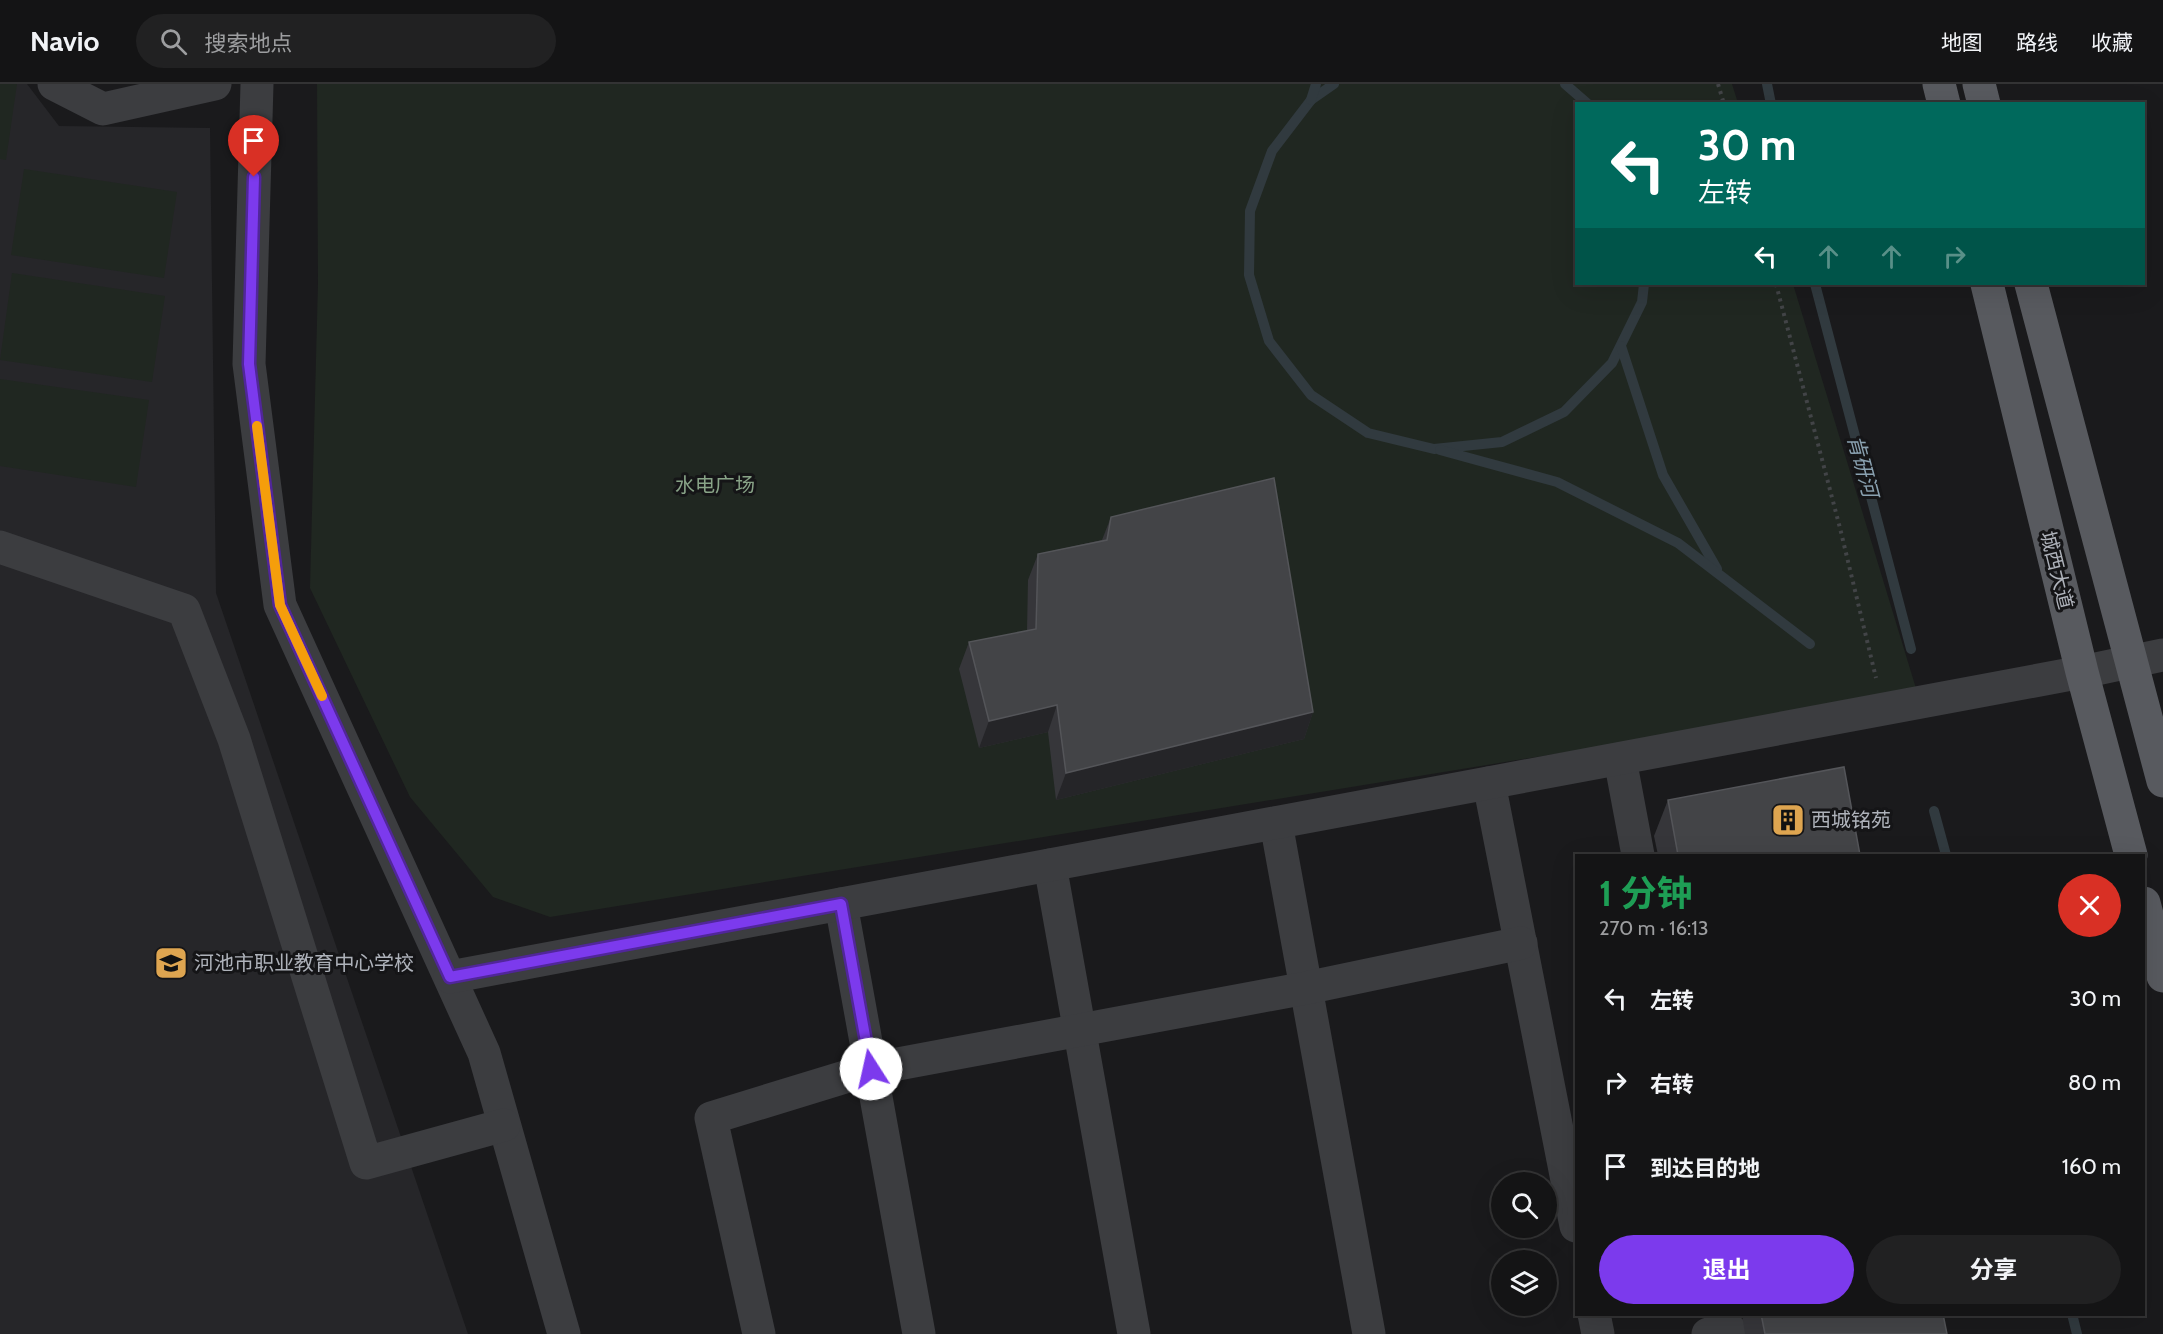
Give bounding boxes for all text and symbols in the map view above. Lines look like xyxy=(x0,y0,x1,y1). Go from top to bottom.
search box xyxy=(136,14,556,68)
text: Navio xyxy=(30,24,100,58)
icon: search xyxy=(157,25,190,58)
text: 搜索地点 xyxy=(205,30,293,57)
text: 地图 xyxy=(1941,30,1983,55)
text: 路线 xyxy=(2016,30,2058,55)
text: 收藏 xyxy=(2091,30,2133,55)
pin xyxy=(228,115,279,177)
text: 30 m xyxy=(1698,119,1796,171)
icon: arrive xyxy=(237,124,270,157)
icon: left xyxy=(1599,126,1677,204)
text: 左转 xyxy=(1698,176,1752,209)
icon: left xyxy=(1749,240,1782,273)
icon: ahead xyxy=(1812,240,1845,273)
icon: ahead xyxy=(1875,240,1908,273)
icon: right xyxy=(1938,240,1971,273)
water label: 肯研河 xyxy=(1843,432,1884,504)
park label: 水电广场 xyxy=(675,473,755,497)
street label: 城西大道 xyxy=(2036,528,2078,612)
building icon: 西城铭苑 xyxy=(1770,802,1806,838)
place label: 西城铭苑 xyxy=(1811,808,1891,832)
text: 1 分钟 xyxy=(1599,871,1692,915)
button: close xyxy=(2058,874,2121,937)
text: 270 m · 16:13 xyxy=(1599,916,1709,940)
school or university icon: 河池市职业教育中心学校 xyxy=(153,945,189,981)
place label: 河池市职业教育中心学校 xyxy=(194,951,414,975)
icon: left xyxy=(1599,982,1632,1015)
text: 30 m xyxy=(2069,985,2121,1012)
text: 左转 xyxy=(1650,987,1694,1014)
position arrow xyxy=(839,1037,903,1101)
icon: right xyxy=(1599,1066,1632,1099)
text: 80 m xyxy=(2068,1069,2121,1096)
text: 右转 xyxy=(1650,1071,1694,1098)
icon: arrive xyxy=(1599,1150,1632,1183)
text: 160 m xyxy=(2062,1153,2121,1180)
text: 到达目的地 xyxy=(1650,1155,1760,1182)
map controls xyxy=(1491,1172,1557,1316)
button: search xyxy=(1491,1172,1557,1238)
button: 退出 xyxy=(1599,1235,1854,1304)
button: 分享 xyxy=(1866,1235,2121,1304)
button: layers xyxy=(1491,1250,1557,1316)

